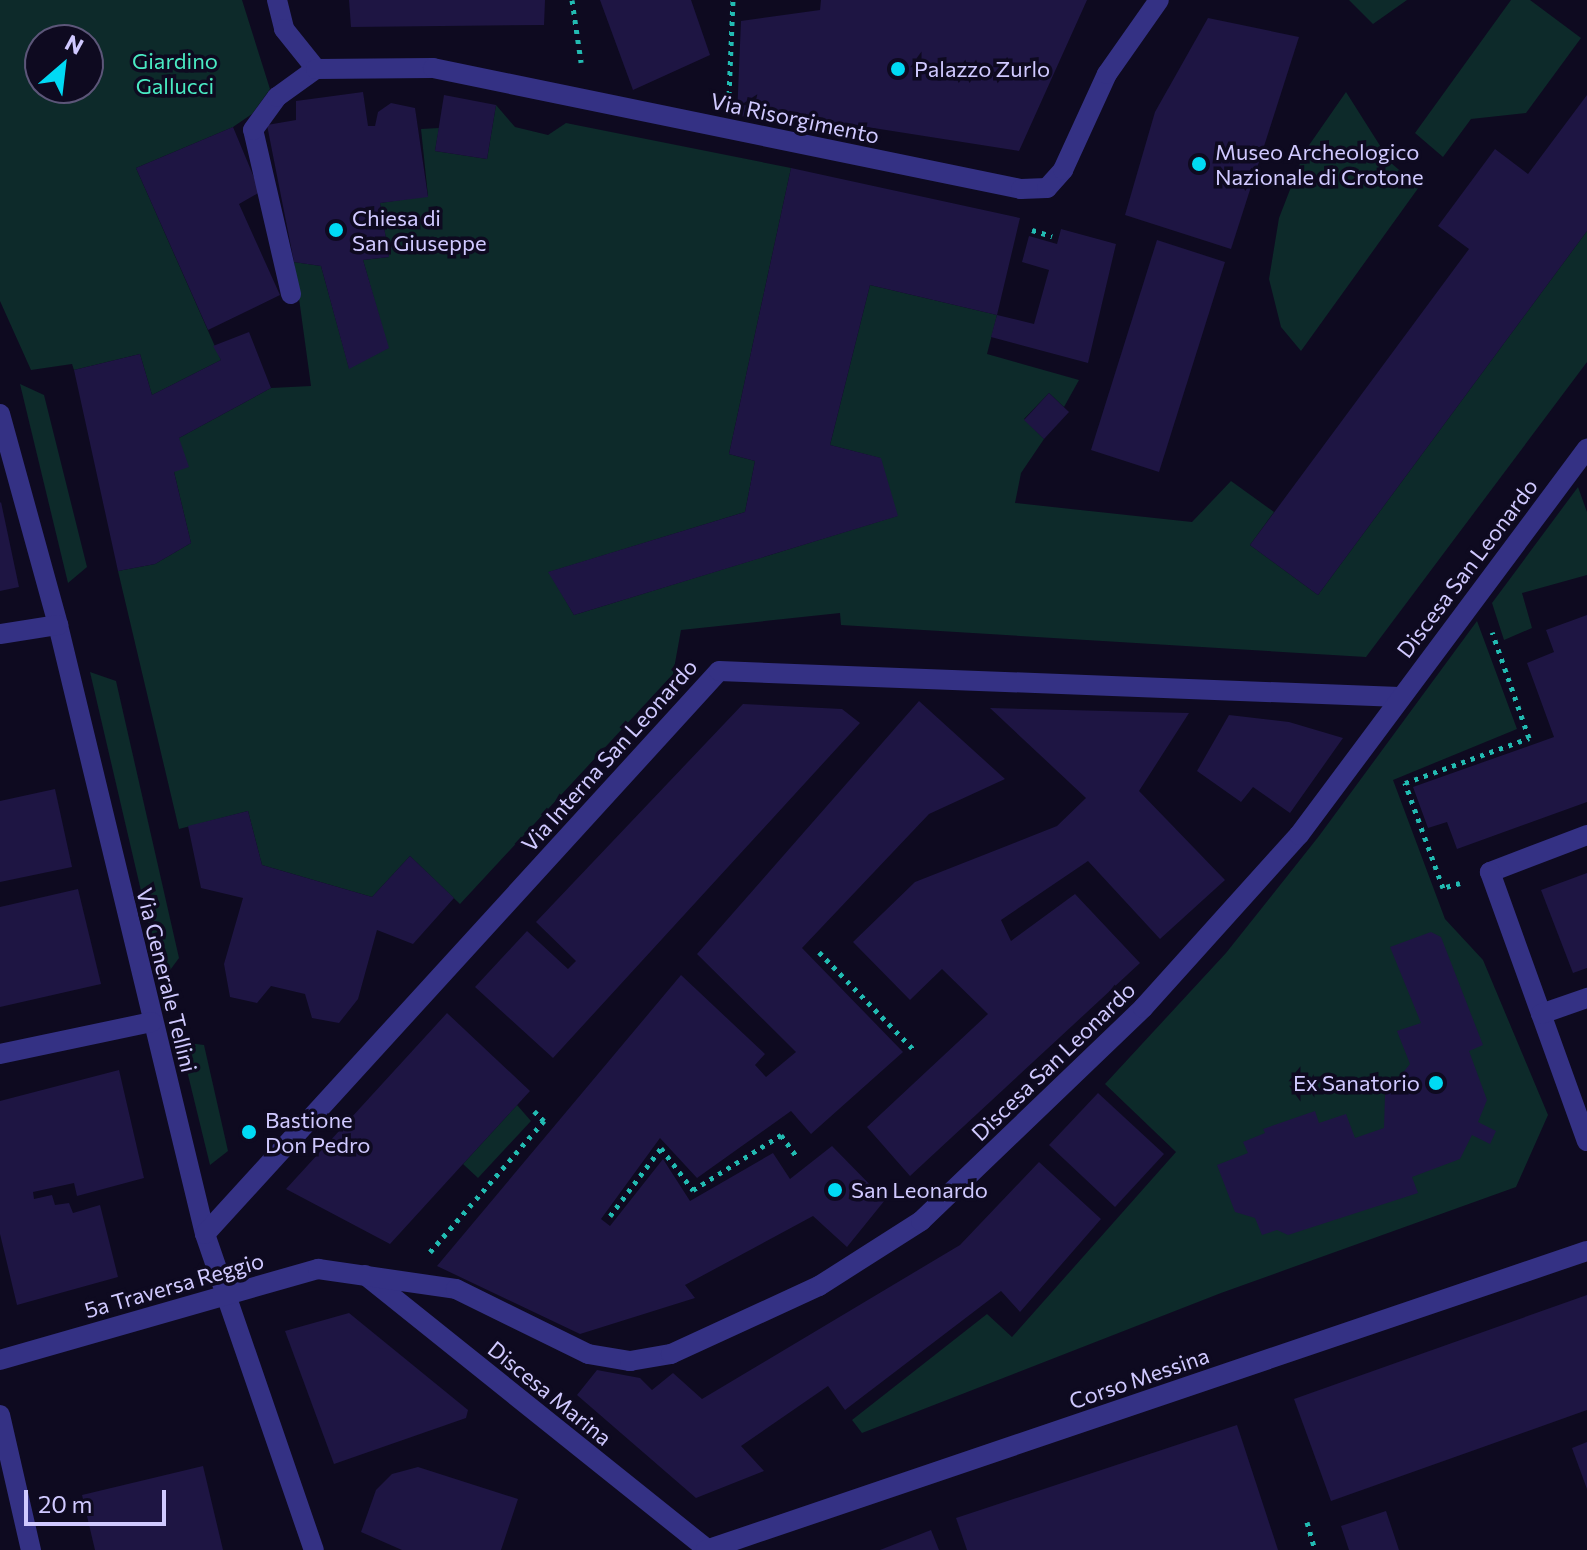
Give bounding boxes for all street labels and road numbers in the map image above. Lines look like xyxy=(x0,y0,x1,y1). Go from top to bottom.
street label: Via Risorgimento xyxy=(708,87,882,149)
street label: Discesa San Leonardo xyxy=(1391,473,1543,663)
street label: Via Interna San Leonardo xyxy=(516,653,702,857)
street label: Via Generale Tellini xyxy=(131,885,203,1075)
street label: Discesa San Leonardo xyxy=(966,976,1140,1146)
street label: 5a Traversa Reggio xyxy=(81,1247,267,1323)
street label: Discesa Marina xyxy=(483,1335,617,1451)
street label: Corso Messina xyxy=(1066,1342,1212,1414)

